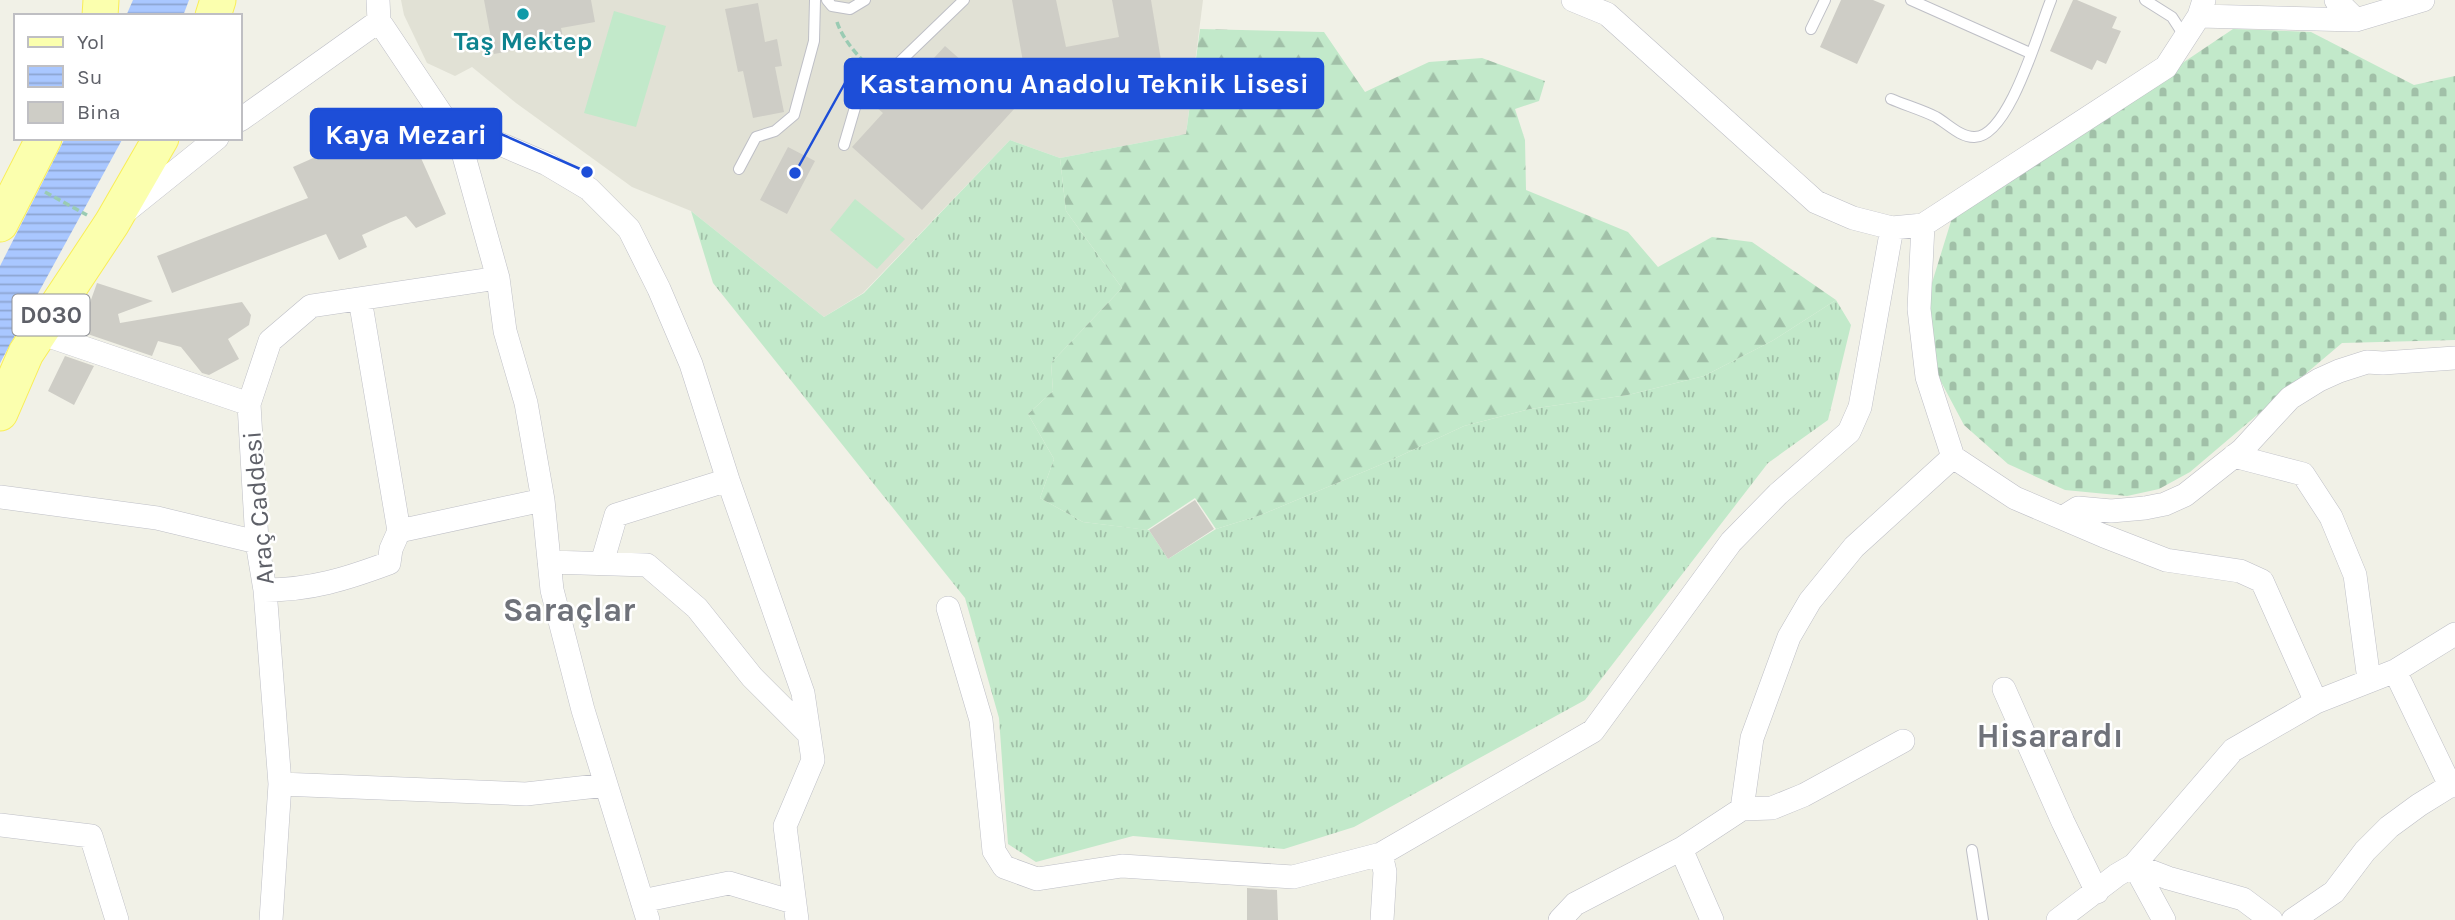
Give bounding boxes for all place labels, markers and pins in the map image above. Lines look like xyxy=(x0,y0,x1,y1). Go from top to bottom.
marker: Taş Mektep xyxy=(515,6,531,22)
place label: Taş Mektep xyxy=(454,26,592,57)
callout: Kastamonu Anadolu Teknik Lisesi xyxy=(845,59,1323,108)
callout: Kaya Mezari xyxy=(311,109,501,158)

